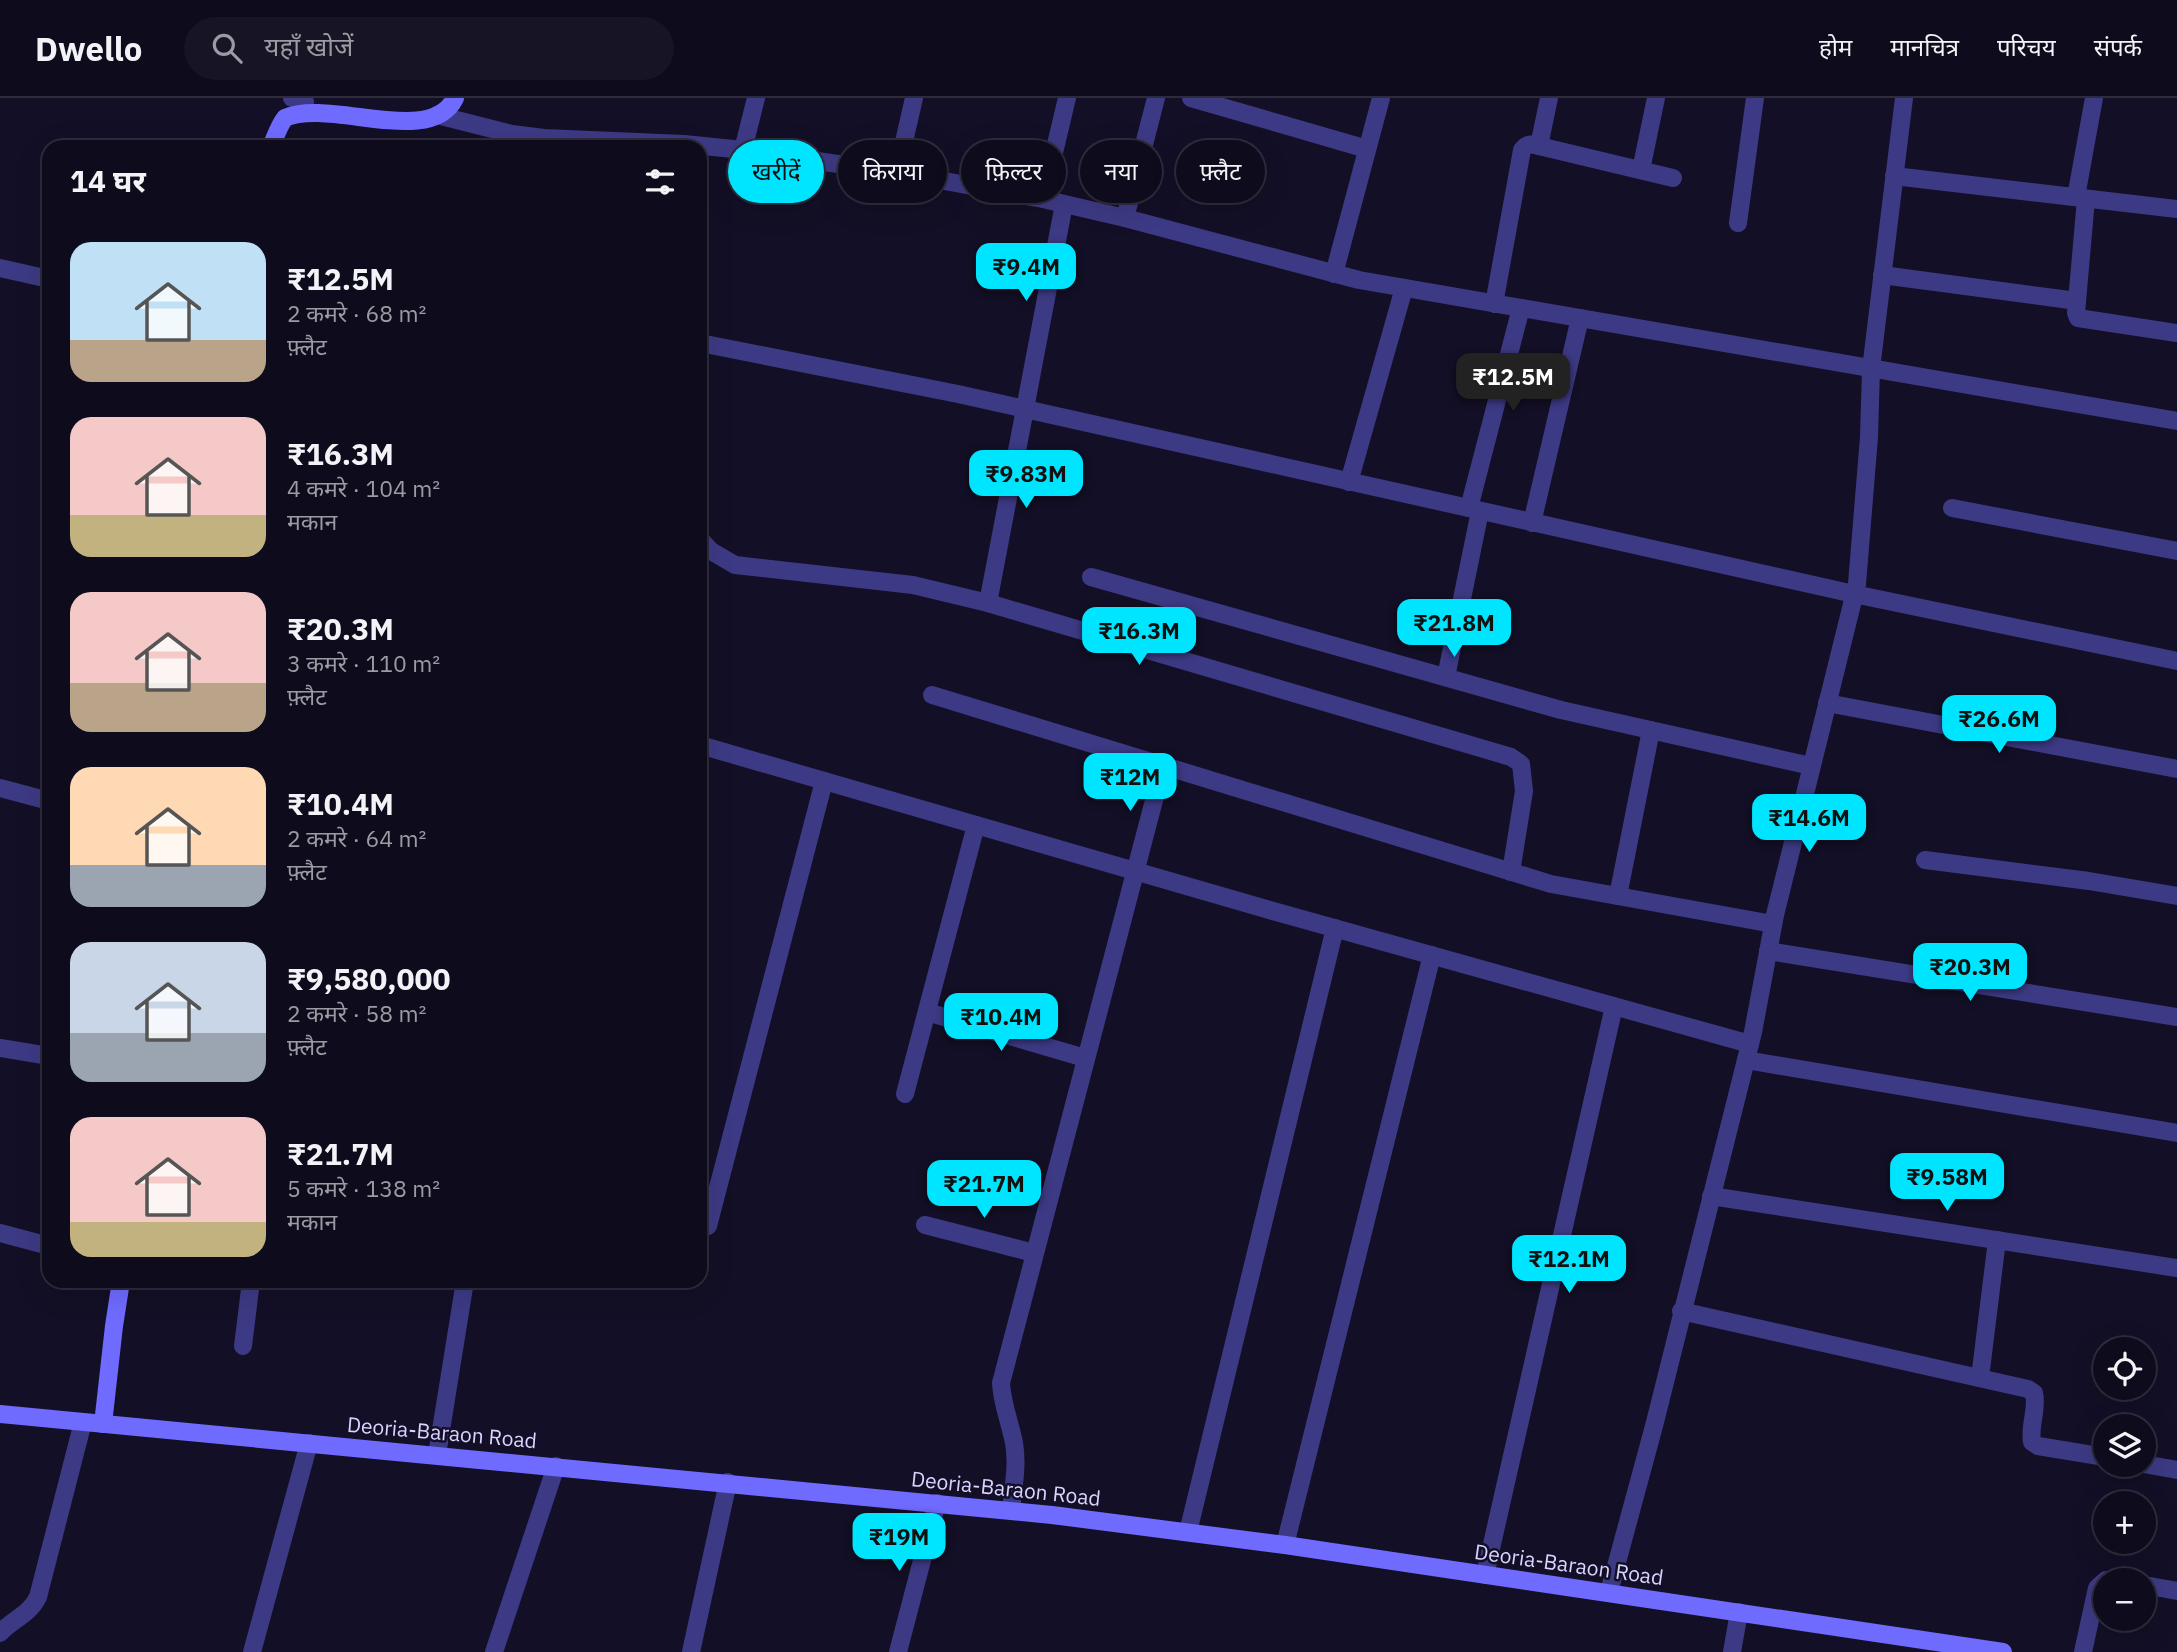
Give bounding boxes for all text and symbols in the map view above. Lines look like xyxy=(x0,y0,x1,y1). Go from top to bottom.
search box xyxy=(184,17,674,80)
text: Dwello xyxy=(35,27,142,70)
icon: search xyxy=(208,29,246,67)
text: यहाँ खोजें xyxy=(264,29,353,63)
text: होम xyxy=(1819,31,1852,63)
text: मानचित्र xyxy=(1890,31,1959,63)
text: परिचय xyxy=(1997,31,2056,63)
text: संपर्क xyxy=(2094,31,2142,63)
chip: खरीदें xyxy=(728,140,824,203)
chip: किराया xyxy=(838,140,947,203)
chip: फ़िल्टर xyxy=(961,140,1066,203)
chip: नया xyxy=(1080,140,1162,203)
chip: फ़्लैट xyxy=(1176,140,1265,203)
text: 14 घर xyxy=(70,161,146,200)
icon: filters xyxy=(641,163,679,201)
pin: ₹9.4M xyxy=(977,244,1075,303)
text: ₹9.4M xyxy=(992,251,1060,281)
text: ₹12.5M xyxy=(287,259,394,298)
icon: home xyxy=(126,270,210,354)
text: 2 कमरे · 68 m² xyxy=(287,298,426,328)
text: फ़्लैट xyxy=(287,331,327,361)
pin: ₹12.5M xyxy=(1456,354,1570,413)
text: ₹12.5M xyxy=(1472,361,1554,391)
text: ₹16.3M xyxy=(287,434,394,473)
icon: home xyxy=(126,445,210,529)
pin: ₹9.83M xyxy=(969,450,1083,510)
text: ₹9.83M xyxy=(985,458,1067,488)
text: 4 कमरे · 104 m² xyxy=(287,473,440,503)
text: मकान xyxy=(287,506,337,536)
pin: ₹21.8M xyxy=(1397,600,1511,659)
text: ₹21.8M xyxy=(1413,607,1495,637)
pin: ₹16.3M xyxy=(1082,608,1196,667)
text: ₹20.3M xyxy=(287,609,394,648)
text: ₹16.3M xyxy=(1098,615,1180,645)
icon: home xyxy=(126,620,210,704)
text: 3 कमरे · 110 m² xyxy=(287,648,440,678)
text: फ़्लैट xyxy=(287,681,327,711)
pin: ₹26.6M xyxy=(1942,696,2056,755)
text: ₹26.6M xyxy=(1958,703,2040,733)
pin: ₹12M xyxy=(1089,754,1171,813)
text: ₹12M xyxy=(1100,761,1160,791)
text: ₹10.4M xyxy=(287,784,394,823)
pin: ₹14.6M xyxy=(1752,794,1866,854)
icon: home xyxy=(126,795,210,879)
text: ₹14.6M xyxy=(1768,802,1850,832)
text: 2 कमरे · 64 m² xyxy=(287,823,426,853)
text: फ़्लैट xyxy=(287,856,327,886)
pin: ₹20.3M xyxy=(1913,944,2027,1003)
text: ₹20.3M xyxy=(1929,951,2011,981)
text: ₹9,580,000 xyxy=(287,959,450,998)
icon: home xyxy=(126,970,210,1054)
pin: ₹10.4M xyxy=(944,993,1058,1053)
text: 2 कमरे · 58 m² xyxy=(287,998,426,1028)
text: ₹10.4M xyxy=(960,1001,1042,1031)
text: फ़्लैट xyxy=(287,1031,327,1061)
text: ₹21.7M xyxy=(287,1134,394,1173)
icon: home xyxy=(126,1145,210,1229)
pin: ₹9.58M xyxy=(1890,1154,2004,1213)
pin: ₹21.7M xyxy=(927,1160,1041,1220)
text: ₹9.58M xyxy=(1906,1161,1988,1191)
text: ₹21.7M xyxy=(943,1168,1025,1198)
text: 5 कमरे · 138 m² xyxy=(287,1173,440,1203)
text: मकान xyxy=(287,1206,337,1236)
pin: ₹12.1M xyxy=(1512,1236,1626,1295)
text: ₹12.1M xyxy=(1528,1243,1610,1273)
map controls xyxy=(2093,1337,2156,1631)
button: locate xyxy=(2093,1337,2156,1400)
street label: Deoria-Baraon Road xyxy=(346,1410,538,1454)
button: layers xyxy=(2093,1414,2156,1477)
street label: Deoria-Baraon Road xyxy=(910,1464,1102,1512)
button: + xyxy=(2093,1491,2156,1554)
pin: ₹19M xyxy=(858,1514,940,1573)
text: ₹19M xyxy=(869,1521,929,1551)
street label: Deoria-Baraon Road xyxy=(1473,1537,1665,1591)
button: − xyxy=(2093,1568,2156,1631)

